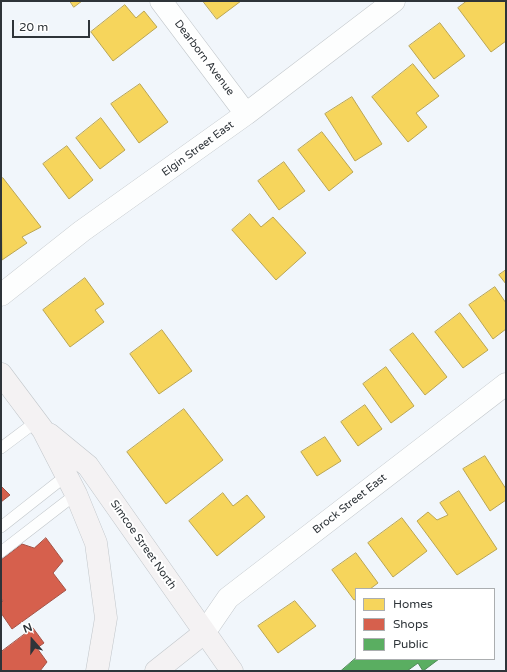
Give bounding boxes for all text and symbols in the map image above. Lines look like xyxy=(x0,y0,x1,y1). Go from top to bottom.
scale bar xyxy=(14,12,92,38)
street label: Dearborn Avenue xyxy=(171,18,237,98)
text: 20 m xyxy=(19,20,48,34)
street label: Elgin Street East xyxy=(159,118,237,180)
street label: Brock Street East xyxy=(311,471,389,537)
street label: Simcoe Street North xyxy=(107,498,179,592)
legend xyxy=(355,588,495,660)
text: Homes xyxy=(393,597,433,611)
text: Shops xyxy=(393,617,428,631)
north arrow xyxy=(12,620,52,660)
text: N xyxy=(21,621,34,636)
text: Public xyxy=(393,637,428,651)

